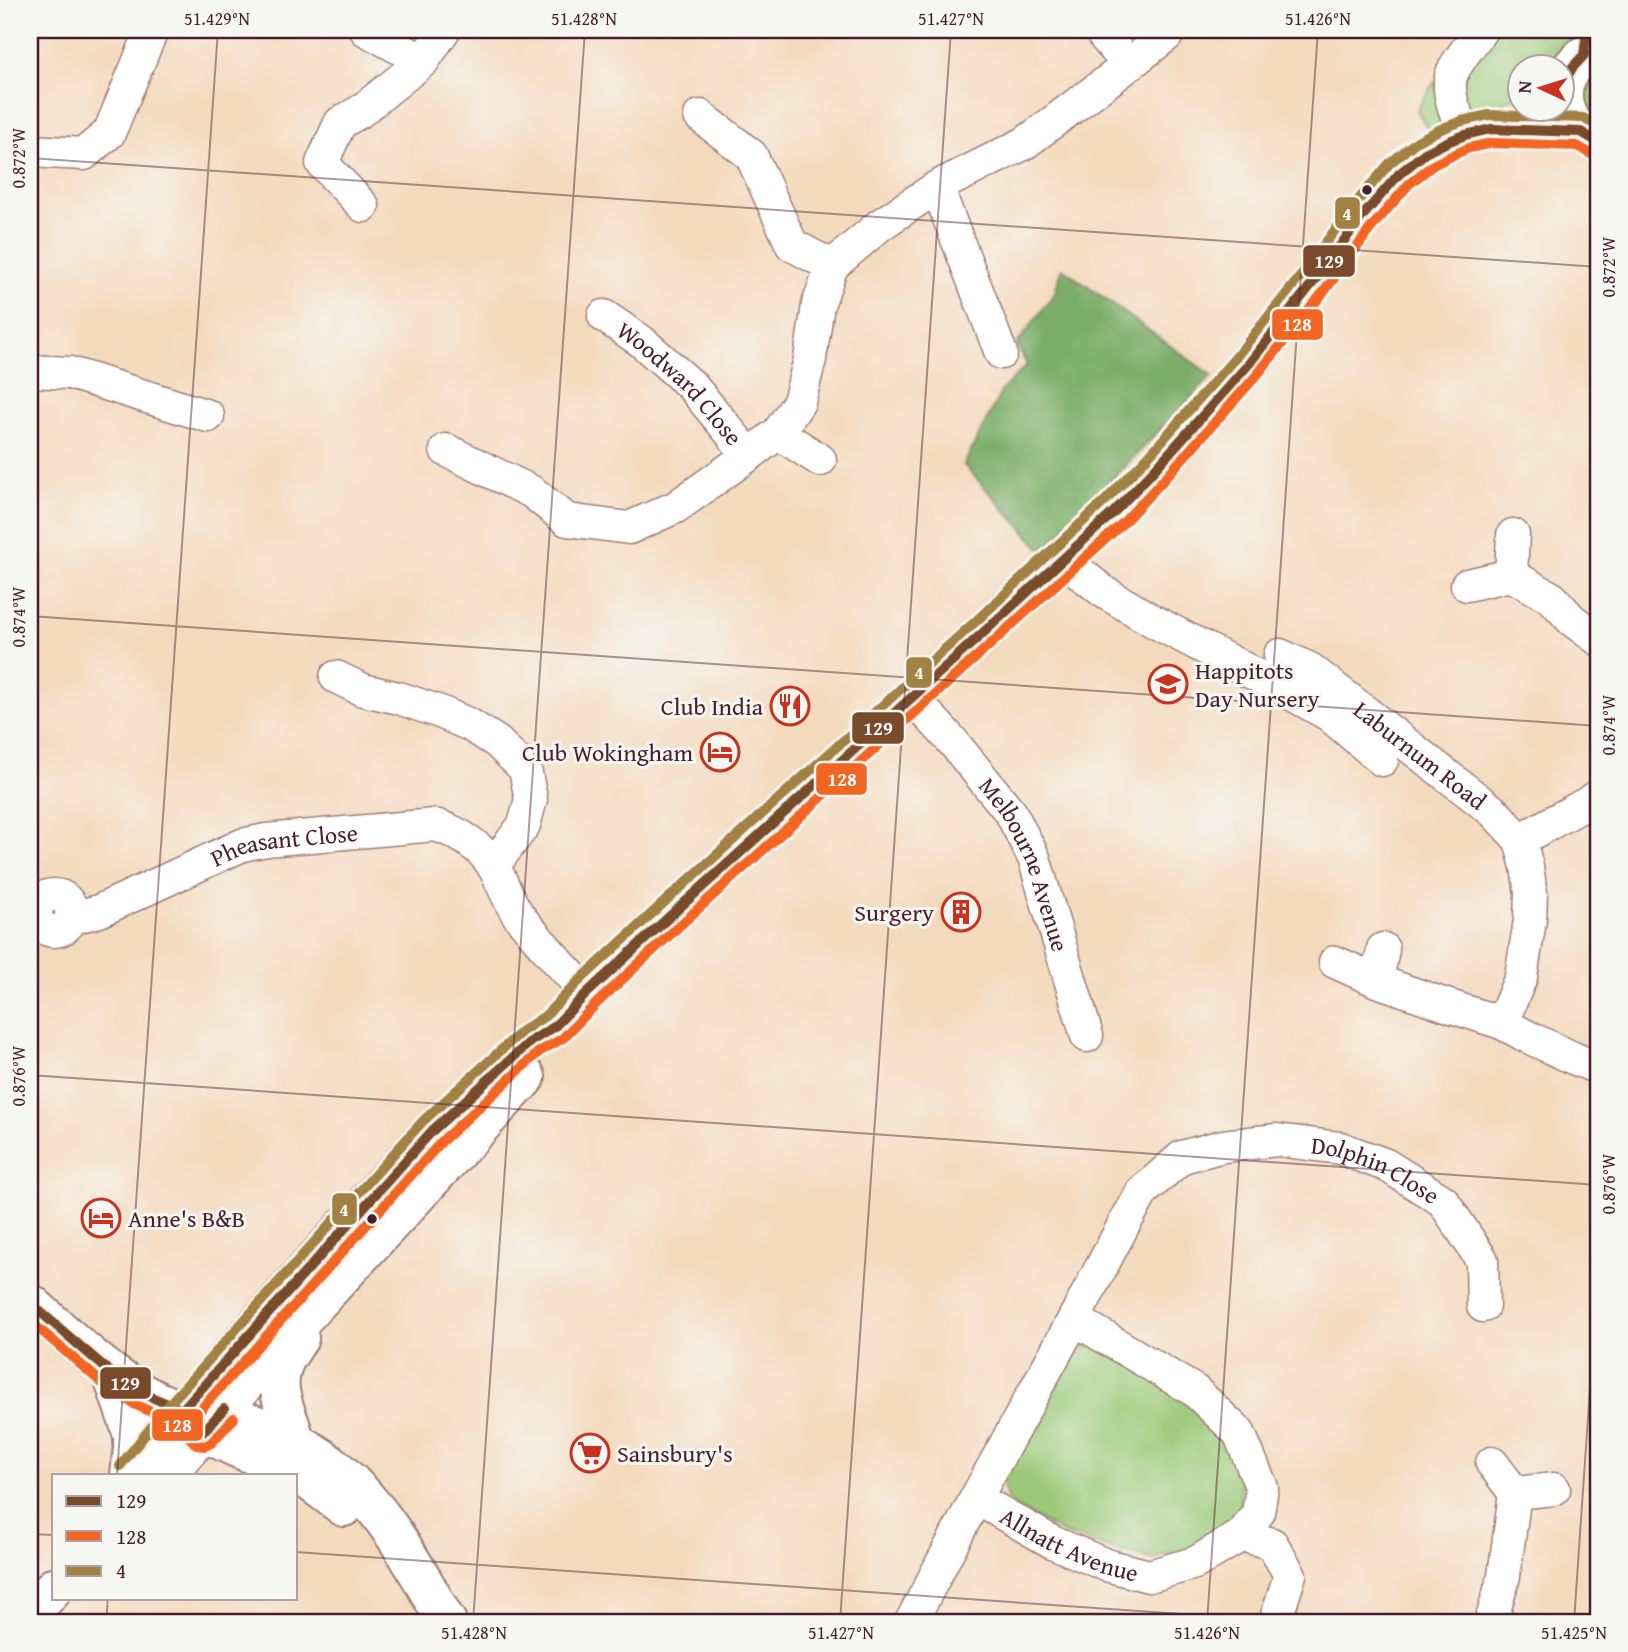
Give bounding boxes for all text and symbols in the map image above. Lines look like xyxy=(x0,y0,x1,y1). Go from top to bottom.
text: 51.429°N xyxy=(184,5,250,32)
text: 51.428°N xyxy=(551,5,617,32)
text: 51.427°N xyxy=(918,5,984,32)
text: 51.426°N xyxy=(1285,5,1351,32)
north arrow xyxy=(1506,52,1576,122)
text: N xyxy=(1510,79,1538,94)
text: 0.872°W xyxy=(5,127,32,188)
unlabelled marker xyxy=(1360,183,1374,197)
line badge: 4 xyxy=(1334,196,1361,230)
text: 4 xyxy=(1342,199,1352,227)
text: 0.872°W xyxy=(1595,236,1622,297)
line badge: 129 xyxy=(1302,244,1356,278)
text: 129 xyxy=(1314,247,1344,275)
line badge: 128 xyxy=(1271,308,1324,341)
text: 128 xyxy=(1282,310,1312,338)
street label: Woodward Close xyxy=(610,312,751,453)
text: 0.874°W xyxy=(5,586,32,647)
place label: Happitots Day Nursery xyxy=(1195,653,1319,716)
line badge: 4 xyxy=(905,656,933,689)
text: 4 xyxy=(914,658,924,686)
school or university icon: Happitots Day Nursery xyxy=(1147,663,1189,705)
restaurant icon: Club India xyxy=(769,685,811,727)
place label: Club India xyxy=(661,689,764,724)
street label: Laburnum Road xyxy=(1347,692,1494,818)
text: 0.874°W xyxy=(1595,694,1622,755)
line badge: 129 xyxy=(851,711,905,745)
text: 129 xyxy=(863,714,893,742)
hotel icon: Club Wokingham xyxy=(699,731,741,773)
place label: Club Wokingham xyxy=(522,735,693,770)
line badge: 128 xyxy=(815,762,868,796)
text: 128 xyxy=(827,765,857,793)
street label: Melbourne Avenue xyxy=(971,769,1078,955)
street label: Pheasant Close xyxy=(204,814,359,875)
building icon: Surgery xyxy=(940,891,982,933)
place label: Surgery xyxy=(854,895,934,930)
text: 0.876°W xyxy=(5,1045,32,1106)
street label: Dolphin Close xyxy=(1309,1127,1447,1212)
text: 0.876°W xyxy=(1595,1153,1622,1214)
line badge: 4 xyxy=(331,1192,358,1226)
text: 4 xyxy=(339,1195,349,1223)
hotel icon: Anne's B&B xyxy=(80,1197,122,1239)
place label: Anne's B&B xyxy=(128,1201,245,1236)
unlabelled marker xyxy=(365,1212,379,1226)
line badge: 129 xyxy=(99,1366,152,1400)
text: 129 xyxy=(110,1369,140,1397)
line badge: 128 xyxy=(151,1408,204,1442)
text: 128 xyxy=(162,1411,192,1439)
supermarket icon: Sainsbury's xyxy=(569,1432,611,1474)
place label: Sainsbury's xyxy=(617,1436,733,1471)
legend xyxy=(52,1474,298,1600)
text: 129 xyxy=(116,1485,146,1516)
street label: Allnatt Avenue xyxy=(994,1498,1142,1590)
text: 128 xyxy=(116,1521,146,1552)
text: 4 xyxy=(116,1555,126,1586)
text: 51.428°N xyxy=(441,1619,507,1646)
text: 51.427°N xyxy=(808,1619,874,1646)
text: 51.426°N xyxy=(1174,1619,1240,1646)
text: 51.425°N xyxy=(1541,1619,1607,1646)

